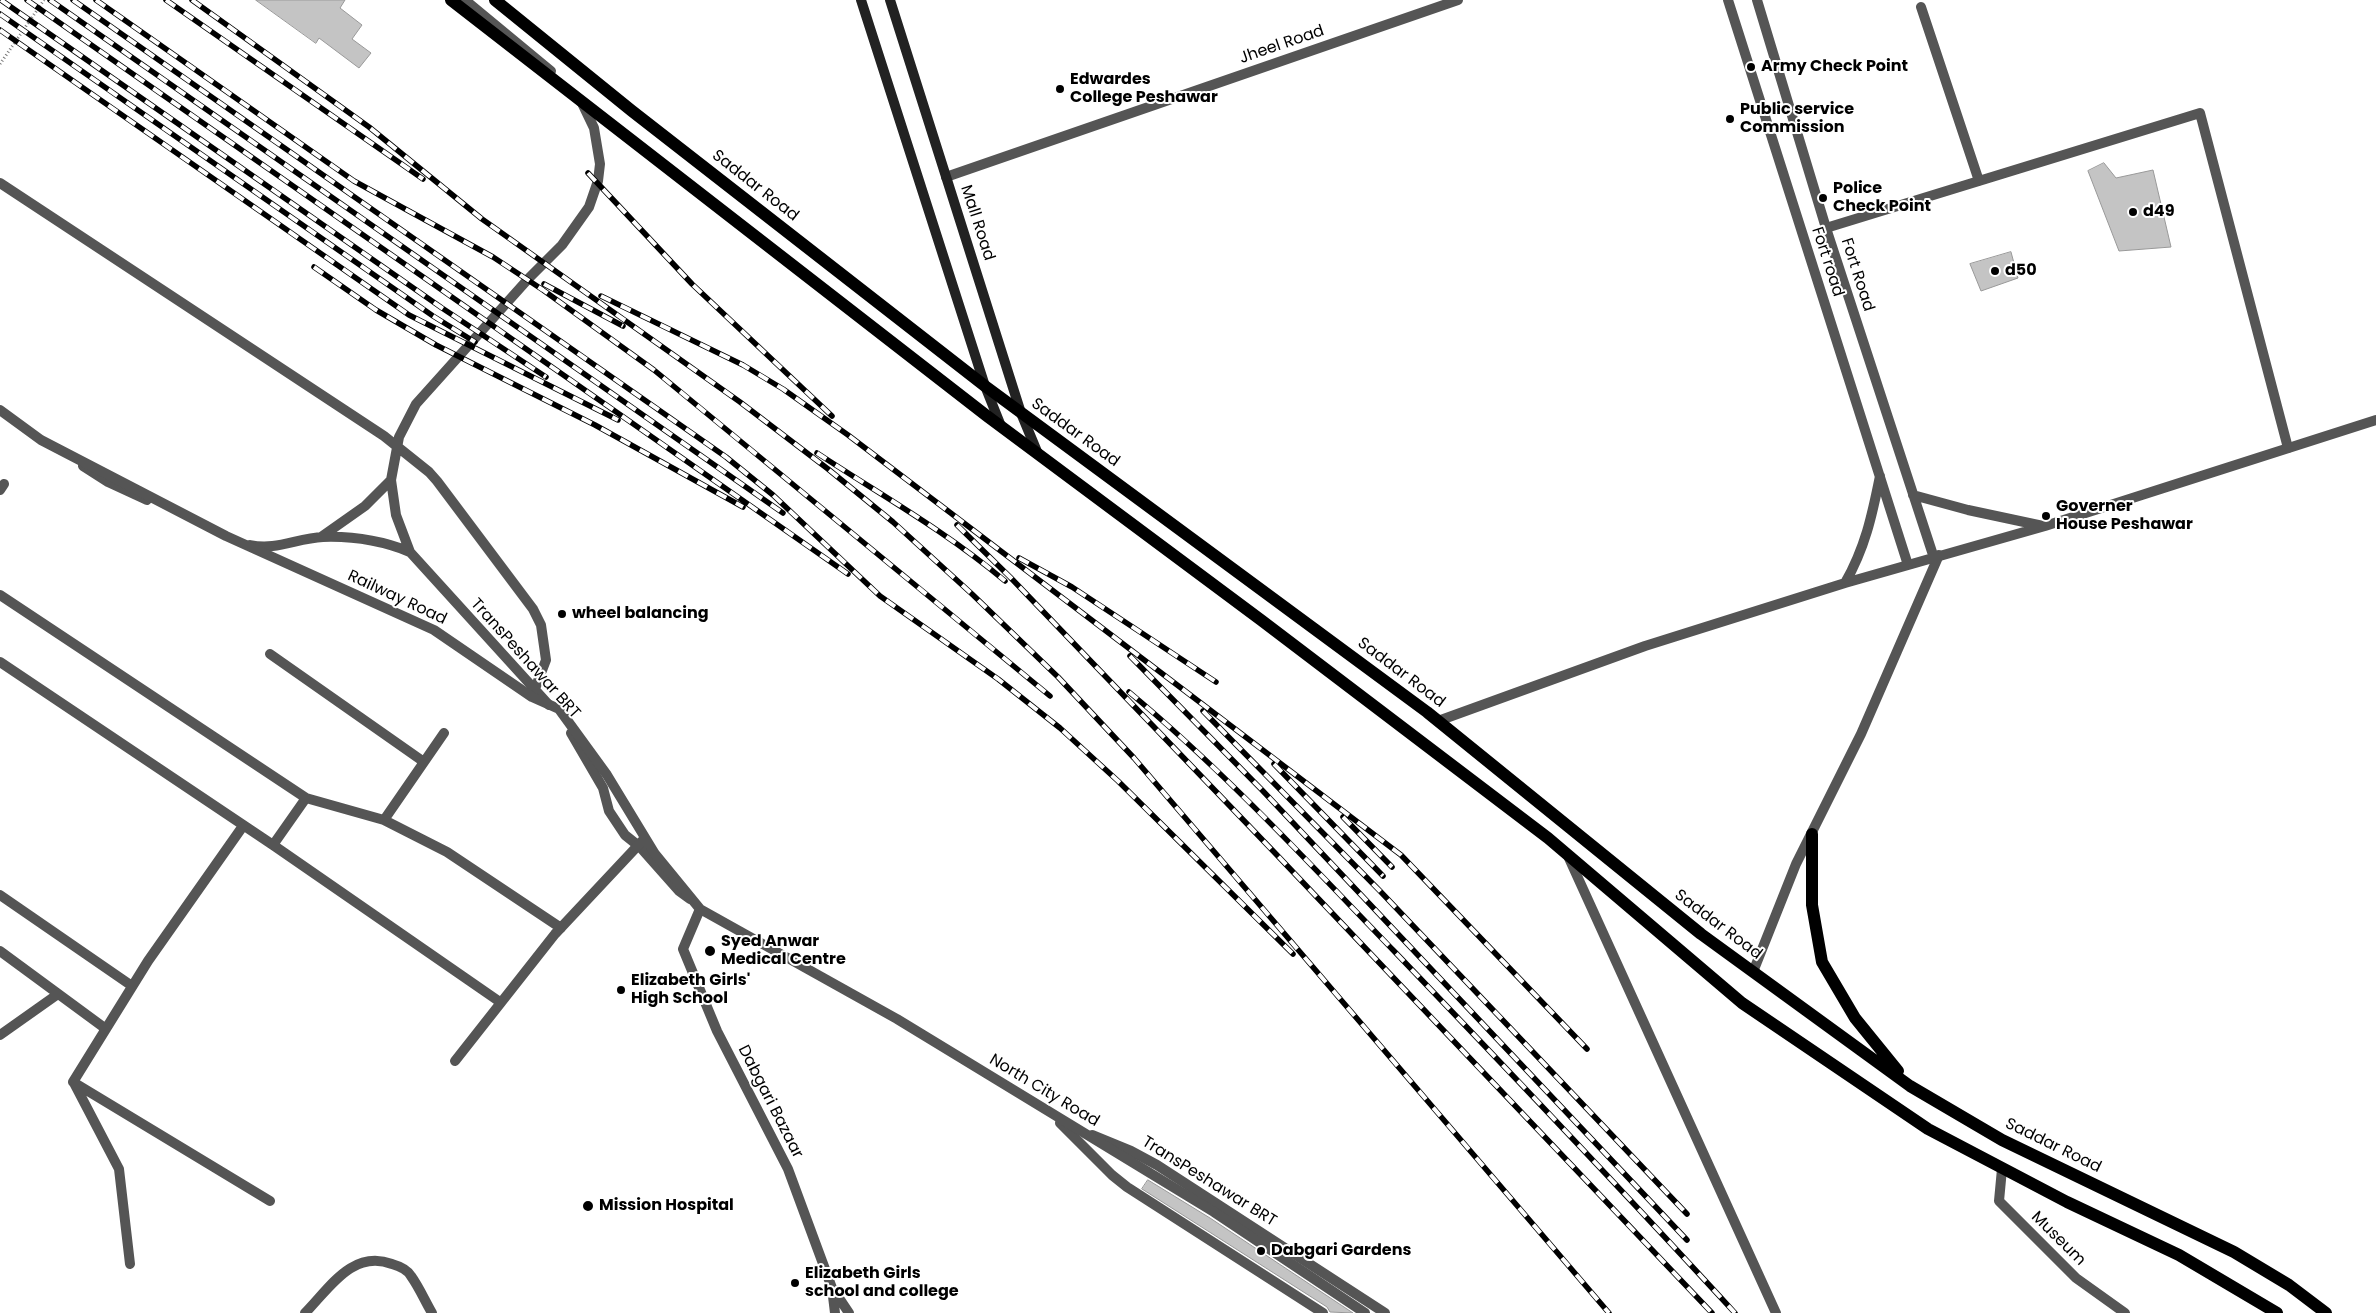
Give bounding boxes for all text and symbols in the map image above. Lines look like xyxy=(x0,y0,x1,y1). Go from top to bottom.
street label: Jheel Road xyxy=(1237,22,1327,68)
place label: Army Check Point xyxy=(1761,57,1908,77)
marker: Army Check Point xyxy=(1745,61,1757,73)
place label: Edwardes College Peshawar xyxy=(1070,70,1218,108)
marker: Edwardes College Peshawar xyxy=(1054,83,1066,95)
place label: Public service Commission xyxy=(1740,100,1854,138)
marker: Public service Commission xyxy=(1724,113,1736,125)
street label: Saddar Road xyxy=(708,146,802,226)
place label: Police Check Point xyxy=(1833,179,1931,217)
street label: Mall Road xyxy=(956,183,998,263)
marker: Police Check Point xyxy=(1817,192,1829,204)
place label: d49 xyxy=(2143,202,2175,222)
marker: d49 xyxy=(2127,206,2139,218)
street label: Fort road xyxy=(1807,225,1847,299)
street label: Fort Road xyxy=(1836,236,1878,314)
place label: d50 xyxy=(2005,261,2037,281)
marker: d50 xyxy=(1989,265,2001,277)
street label: Saddar Road xyxy=(1027,395,1123,471)
place label: Governer House Peshawar xyxy=(2056,497,2193,535)
marker: Governer House Peshawar xyxy=(2040,510,2052,522)
street label: Railway Road xyxy=(344,567,450,629)
street label: TransPeshawar BRT xyxy=(466,595,584,723)
place label: wheel balancing xyxy=(572,604,709,624)
marker: wheel balancing xyxy=(556,608,568,620)
street label: Saddar Road xyxy=(1353,634,1449,712)
street label: Saddar Road xyxy=(1670,886,1766,964)
place label: Syed Anwar Medical Centre xyxy=(721,932,846,970)
marker: Syed Anwar Medical Centre xyxy=(703,944,717,958)
place label: Elizabeth Girls' High School xyxy=(631,971,750,1009)
marker: Elizabeth Girls' High School xyxy=(615,984,627,996)
street label: Dabgari Bazaar xyxy=(733,1042,807,1162)
street label: North City Road xyxy=(986,1051,1102,1131)
street label: Saddar Road xyxy=(2002,1114,2104,1178)
street label: TransPeshawar BRT xyxy=(1138,1133,1280,1231)
place label: Mission Hospital xyxy=(599,1196,734,1216)
marker: Mission Hospital xyxy=(581,1199,595,1213)
street label: Museum xyxy=(2027,1208,2089,1270)
place label: Dabgari Gardens xyxy=(1271,1241,1411,1261)
marker: Dabgari Gardens xyxy=(1255,1245,1267,1257)
place label: Elizabeth Girls school and college xyxy=(805,1264,959,1302)
marker: Elizabeth Girls school and college xyxy=(789,1277,801,1289)

